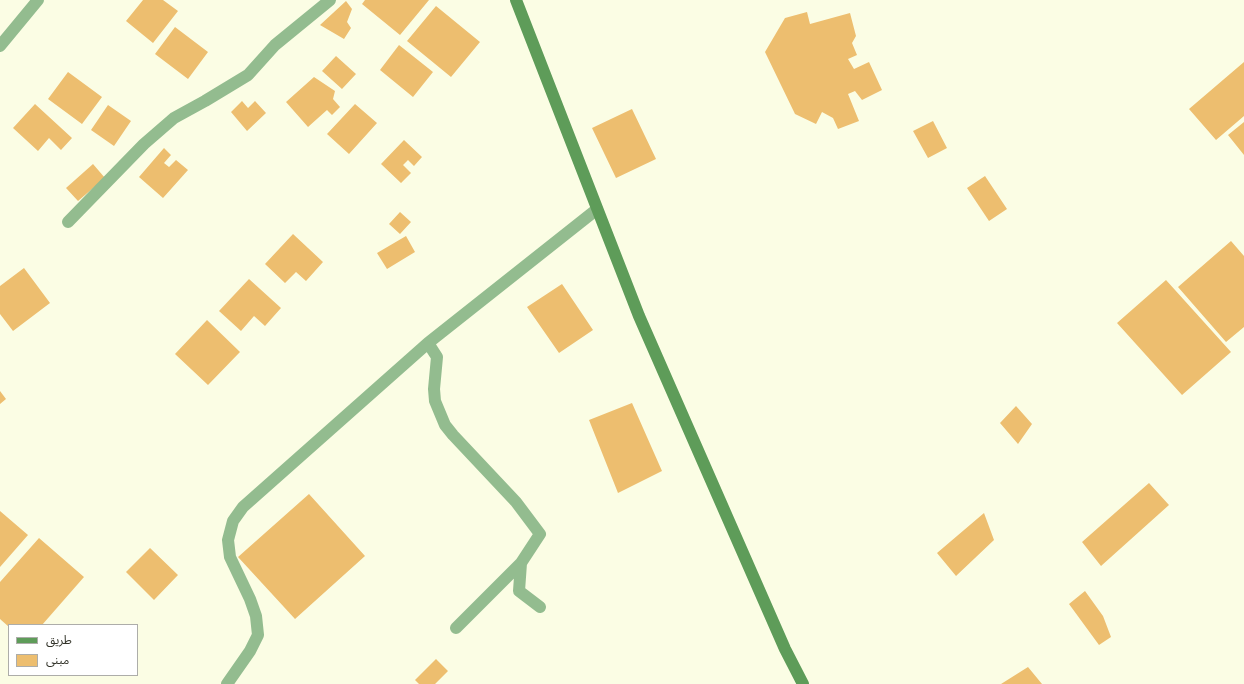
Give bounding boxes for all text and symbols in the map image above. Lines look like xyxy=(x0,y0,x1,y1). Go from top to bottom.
legend xyxy=(8,624,138,676)
text: طريق xyxy=(46,633,72,647)
text: مبنى xyxy=(46,653,69,667)

